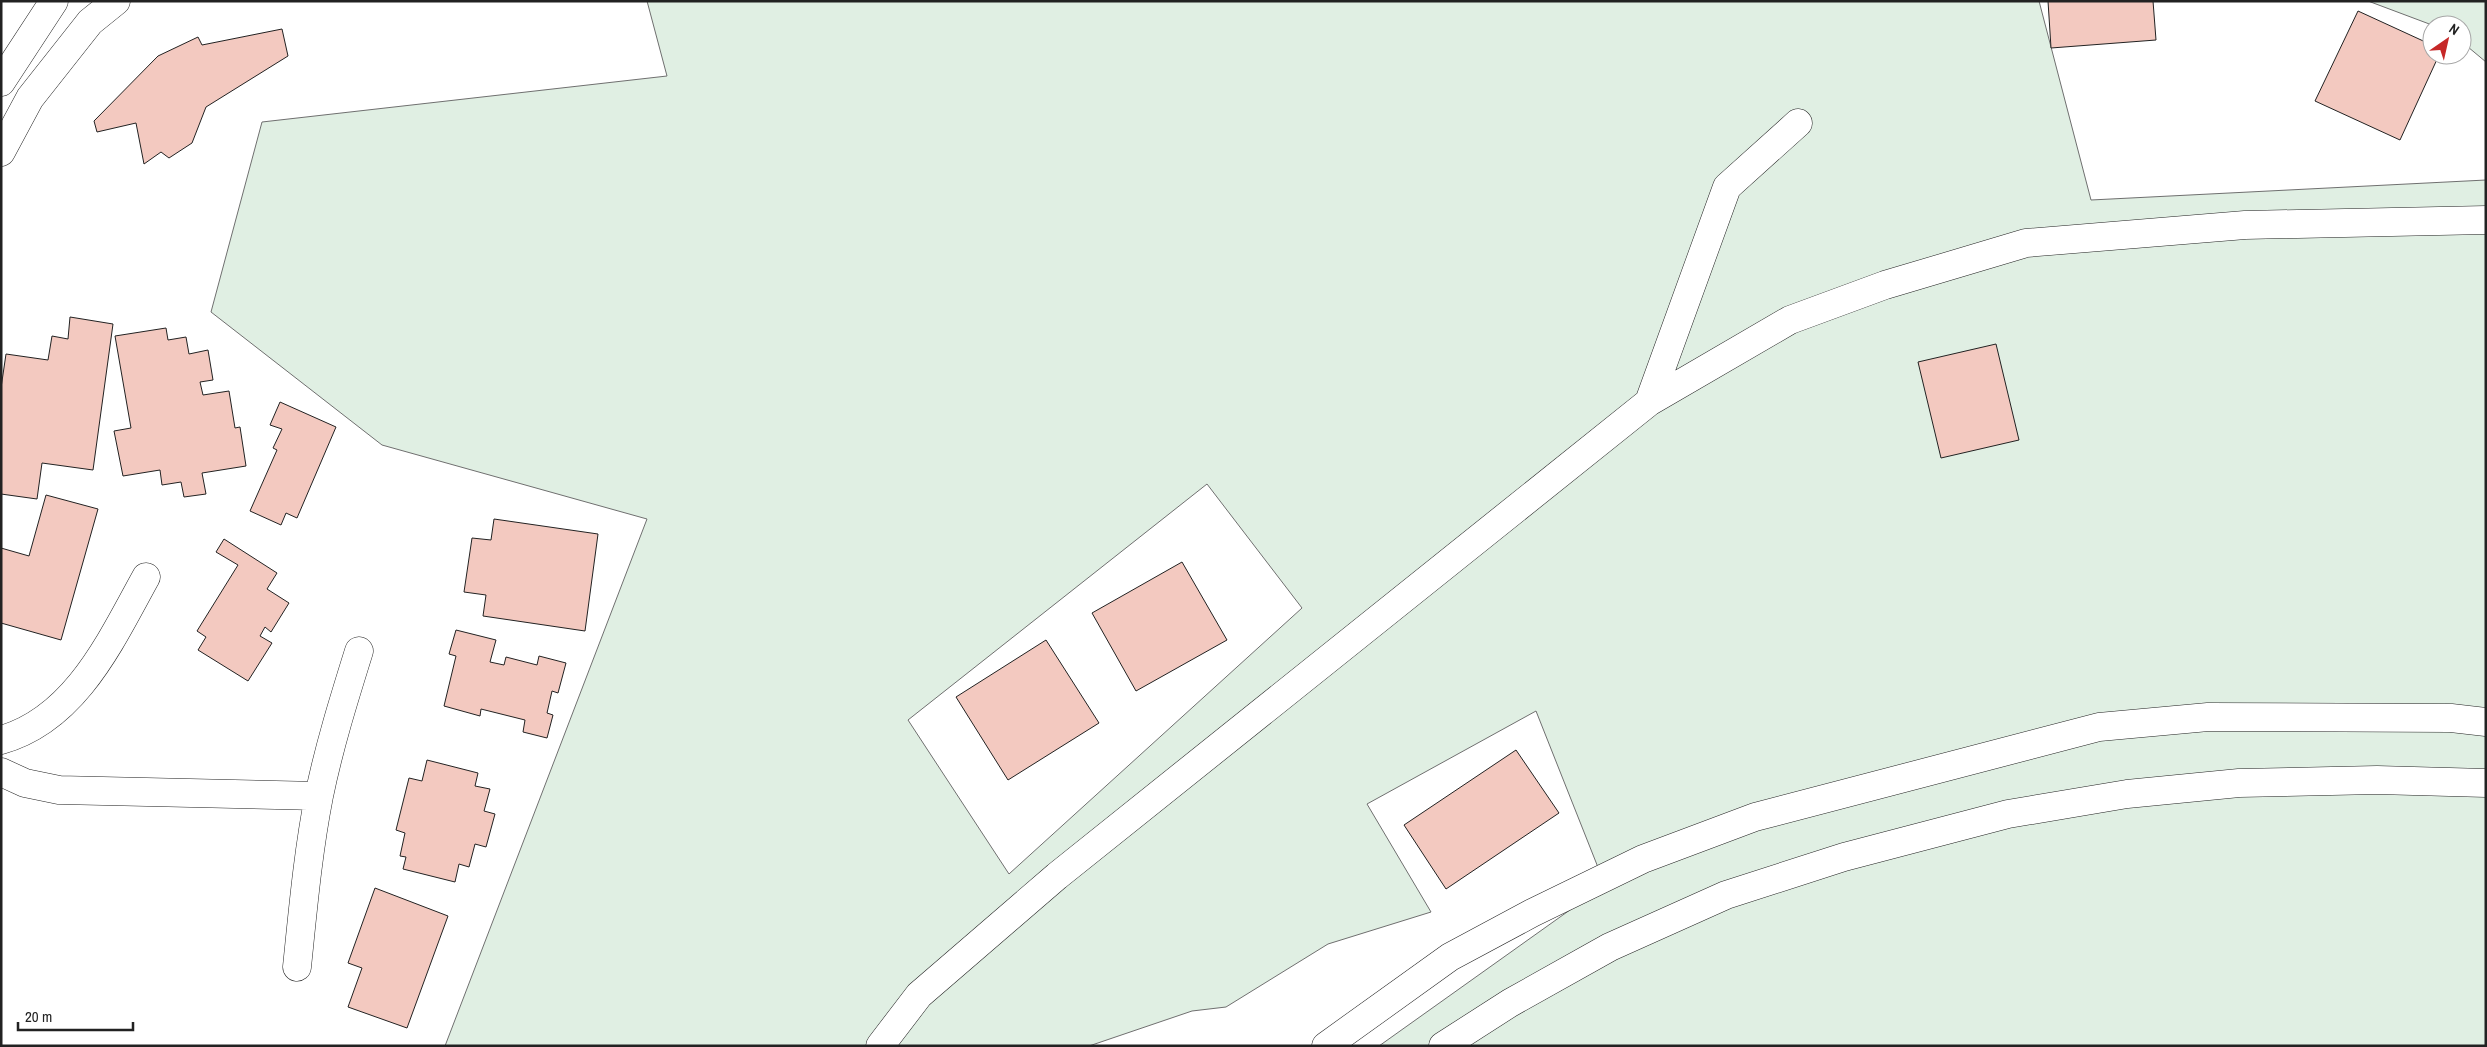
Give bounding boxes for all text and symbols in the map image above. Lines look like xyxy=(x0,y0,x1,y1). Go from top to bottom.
north arrow xyxy=(2422,15,2472,65)
text: N xyxy=(2446,19,2463,39)
scale bar xyxy=(18,1000,132,1032)
text: 20 m xyxy=(25,1006,52,1027)

